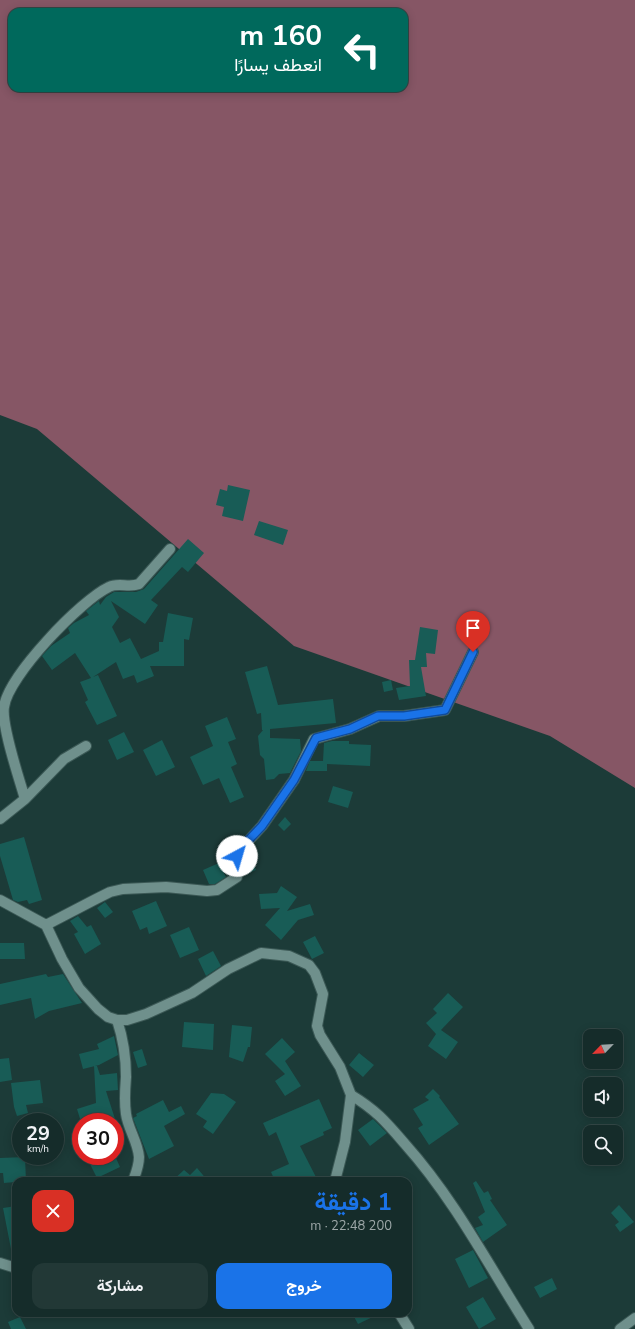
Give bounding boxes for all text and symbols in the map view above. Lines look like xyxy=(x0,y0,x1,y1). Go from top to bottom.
text: 160 m xyxy=(239,17,322,55)
icon: left xyxy=(336,24,388,76)
text: انعطف يسارًا xyxy=(234,53,322,77)
pin xyxy=(456,611,490,652)
icon: arrive xyxy=(462,617,484,639)
position arrow xyxy=(216,835,258,877)
north arrow xyxy=(583,1029,623,1069)
map controls xyxy=(583,1029,623,1165)
button: sound xyxy=(583,1077,623,1117)
speed limit sign: 30 xyxy=(72,1113,124,1165)
text: 29 xyxy=(26,1120,50,1147)
button: search xyxy=(583,1125,623,1165)
text: km/h xyxy=(27,1142,49,1156)
text: 1 دقيقة xyxy=(315,1186,392,1218)
button: close xyxy=(32,1190,74,1232)
text: 200 m · 22:48 xyxy=(310,1217,392,1235)
button: مشاركة xyxy=(32,1263,208,1309)
button: خروج xyxy=(216,1263,392,1309)

